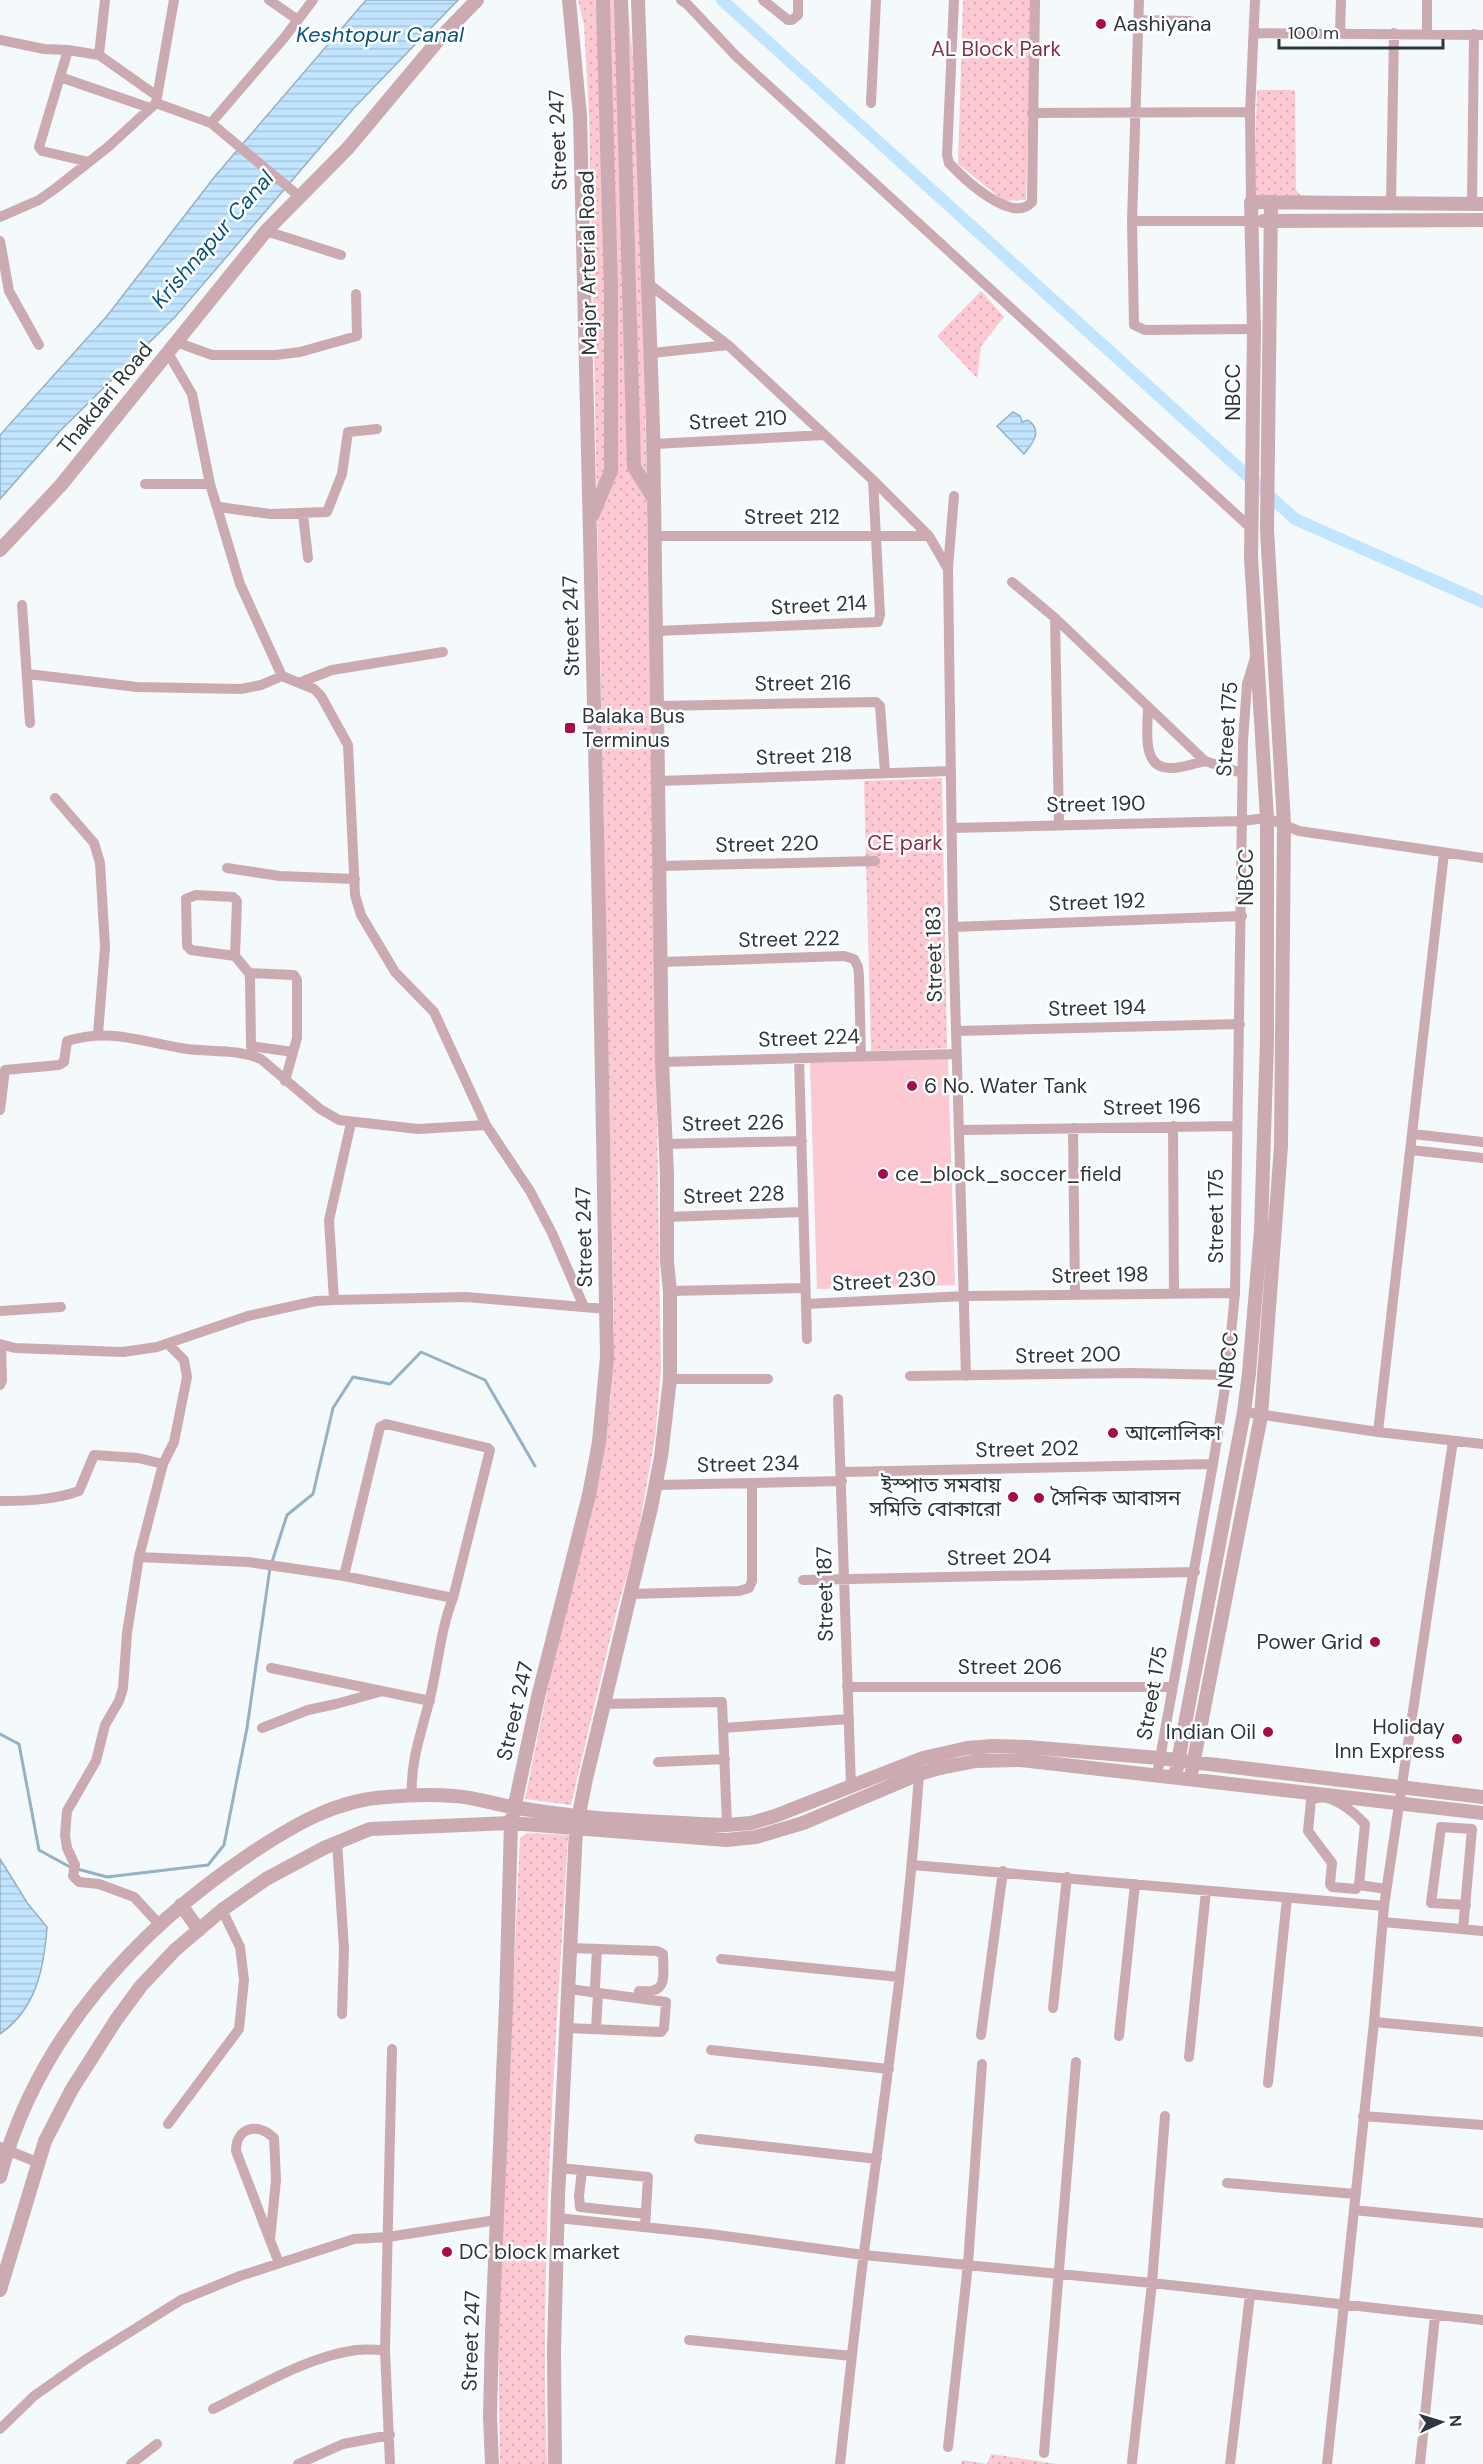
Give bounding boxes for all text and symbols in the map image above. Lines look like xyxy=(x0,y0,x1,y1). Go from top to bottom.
place label: Aashiyana xyxy=(1113,10,1212,38)
scale bar xyxy=(1279,12,1442,50)
marker: Aashiyana xyxy=(1094,17,1108,31)
water label: Keshtopur Canal xyxy=(296,20,465,49)
text: 100 m xyxy=(1288,21,1339,45)
park label: AL Block Park xyxy=(931,35,1061,63)
street label: Street 247 xyxy=(542,89,574,191)
water label: Krishnapur Canal xyxy=(145,164,281,314)
street label: Major Arterial Road xyxy=(572,170,604,356)
street label: Thakdari Road xyxy=(51,336,159,460)
street label: NBCC xyxy=(1219,363,1247,421)
street label: Street 210 xyxy=(688,403,788,437)
street label: Street 212 xyxy=(744,503,840,531)
street label: Street 247 xyxy=(556,575,586,677)
street label: Street 214 xyxy=(770,588,868,622)
street label: Street 216 xyxy=(754,668,852,698)
street label: Street 175 xyxy=(1210,681,1244,777)
place label: Balaka Bus Terminus xyxy=(582,702,685,754)
marker: Balaka Bus Terminus xyxy=(563,721,577,735)
street label: Street 218 xyxy=(755,740,853,772)
street label: Street 190 xyxy=(1046,789,1146,819)
street label: Street 220 xyxy=(715,829,819,859)
park label: CE park xyxy=(867,829,943,857)
street label: NBCC xyxy=(1232,848,1260,906)
street label: Street 192 xyxy=(1048,886,1146,918)
street label: Street 183 xyxy=(919,905,949,1003)
street label: Street 222 xyxy=(738,924,840,954)
street label: Street 194 xyxy=(1048,993,1146,1023)
street label: Street 224 xyxy=(758,1022,861,1054)
place label: 6 No. Water Tank xyxy=(924,1072,1088,1100)
marker: 6 No. Water Tank xyxy=(905,1079,919,1093)
street label: Street 196 xyxy=(1103,1092,1201,1122)
street label: Street 226 xyxy=(682,1108,784,1138)
place label: ce_block_soccer_field xyxy=(895,1160,1122,1188)
marker: ce_block_soccer_field xyxy=(876,1167,890,1181)
street label: Street 175 xyxy=(1202,1168,1230,1264)
street label: Street 228 xyxy=(683,1179,785,1211)
street label: Street 247 xyxy=(569,1186,599,1288)
street label: Street 198 xyxy=(1051,1260,1149,1290)
street label: Street 230 xyxy=(831,1264,937,1298)
street label: NBCC xyxy=(1211,1330,1245,1390)
street label: Street 200 xyxy=(1015,1340,1121,1370)
place label: আলোলিকা xyxy=(1124,1419,1222,1447)
marker: আলোলিকা xyxy=(1106,1426,1120,1440)
street label: Street 202 xyxy=(975,1434,1079,1464)
street label: Street 234 xyxy=(697,1449,800,1479)
place label: ইস্পাত সমবায় সমিতি বোকারো xyxy=(869,1471,1002,1523)
place label: সৈনিক আবাসন xyxy=(1050,1484,1181,1512)
marker: ইস্পাত সমবায় সমিতি বোকারো xyxy=(1006,1490,1020,1504)
marker: সৈনিক আবাসন xyxy=(1032,1491,1046,1505)
street label: Street 204 xyxy=(947,1542,1052,1572)
street label: Street 187 xyxy=(810,1546,840,1642)
place label: Power Grid xyxy=(1257,1628,1363,1656)
marker: Power Grid xyxy=(1368,1635,1382,1649)
street label: Street 175 xyxy=(1130,1644,1174,1742)
street label: Street 206 xyxy=(958,1653,1062,1681)
street label: Street 247 xyxy=(490,1659,540,1763)
place label: Holiday Inn Express xyxy=(1335,1713,1445,1765)
place label: Indian Oil xyxy=(1166,1718,1256,1746)
marker: Indian Oil xyxy=(1261,1725,1275,1739)
marker: Holiday Inn Express xyxy=(1450,1732,1464,1746)
place label: DC block market xyxy=(459,2238,620,2266)
marker: DC block market xyxy=(440,2245,454,2259)
street label: Street 247 xyxy=(455,2290,487,2392)
north arrow xyxy=(1411,2392,1471,2452)
text: N xyxy=(1445,2414,1466,2428)

